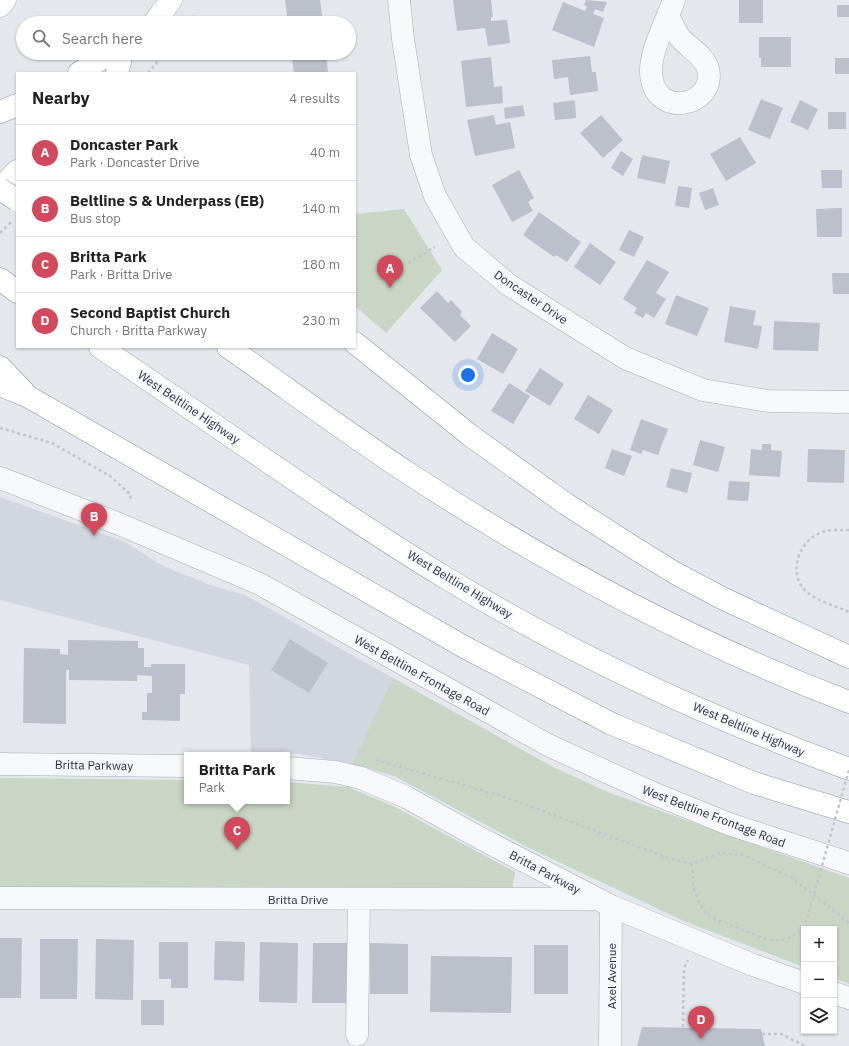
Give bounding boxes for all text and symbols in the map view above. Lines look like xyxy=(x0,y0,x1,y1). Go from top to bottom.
search box xyxy=(16,16,356,60)
icon: search xyxy=(30,27,52,49)
text: Search here xyxy=(62,29,142,48)
text: Nearby xyxy=(32,87,90,109)
text: 4 results xyxy=(289,90,340,107)
text: Doncaster Park xyxy=(70,135,178,154)
text: A xyxy=(41,144,49,161)
text: 40 m xyxy=(310,144,340,161)
text: Park · Doncaster Drive xyxy=(70,154,199,171)
text: Beltline S & Underpass (EB) xyxy=(70,191,264,210)
text: B xyxy=(41,200,49,217)
text: 140 m xyxy=(302,200,340,217)
text: Bus stop xyxy=(70,210,121,227)
text: Britta Park xyxy=(70,247,147,266)
pin: A xyxy=(377,255,403,288)
text: C xyxy=(41,256,49,273)
text: 180 m xyxy=(302,256,340,273)
text: Park · Britta Drive xyxy=(70,266,172,283)
street label: Doncaster Drive xyxy=(491,267,571,327)
text: Second Baptist Church xyxy=(70,303,230,322)
text: D xyxy=(40,312,50,329)
text: 230 m xyxy=(302,312,340,329)
text: Church · Britta Parkway xyxy=(70,322,207,339)
your location xyxy=(458,365,478,385)
street label: West Beltline Highway xyxy=(135,367,243,447)
pin: B xyxy=(81,503,107,536)
street label: West Beltline Highway xyxy=(405,547,515,621)
street label: West Beltline Frontage Road xyxy=(352,631,492,719)
street label: West Beltline Highway xyxy=(691,699,807,759)
popup xyxy=(184,752,290,804)
street label: Britta Parkway xyxy=(55,757,133,773)
text: Britta Park xyxy=(199,760,275,779)
text: Park xyxy=(199,779,225,796)
street label: West Beltline Frontage Road xyxy=(640,782,788,850)
pin: C xyxy=(224,817,250,850)
street label: Britta Parkway xyxy=(507,847,583,897)
street label: Britta Drive xyxy=(268,892,329,907)
map controls xyxy=(801,926,837,1034)
button: + xyxy=(801,926,837,962)
street label: Axel Avenue xyxy=(604,942,619,1009)
button: − xyxy=(801,962,837,998)
button: layers xyxy=(801,998,837,1034)
pin: D xyxy=(688,1006,714,1039)

